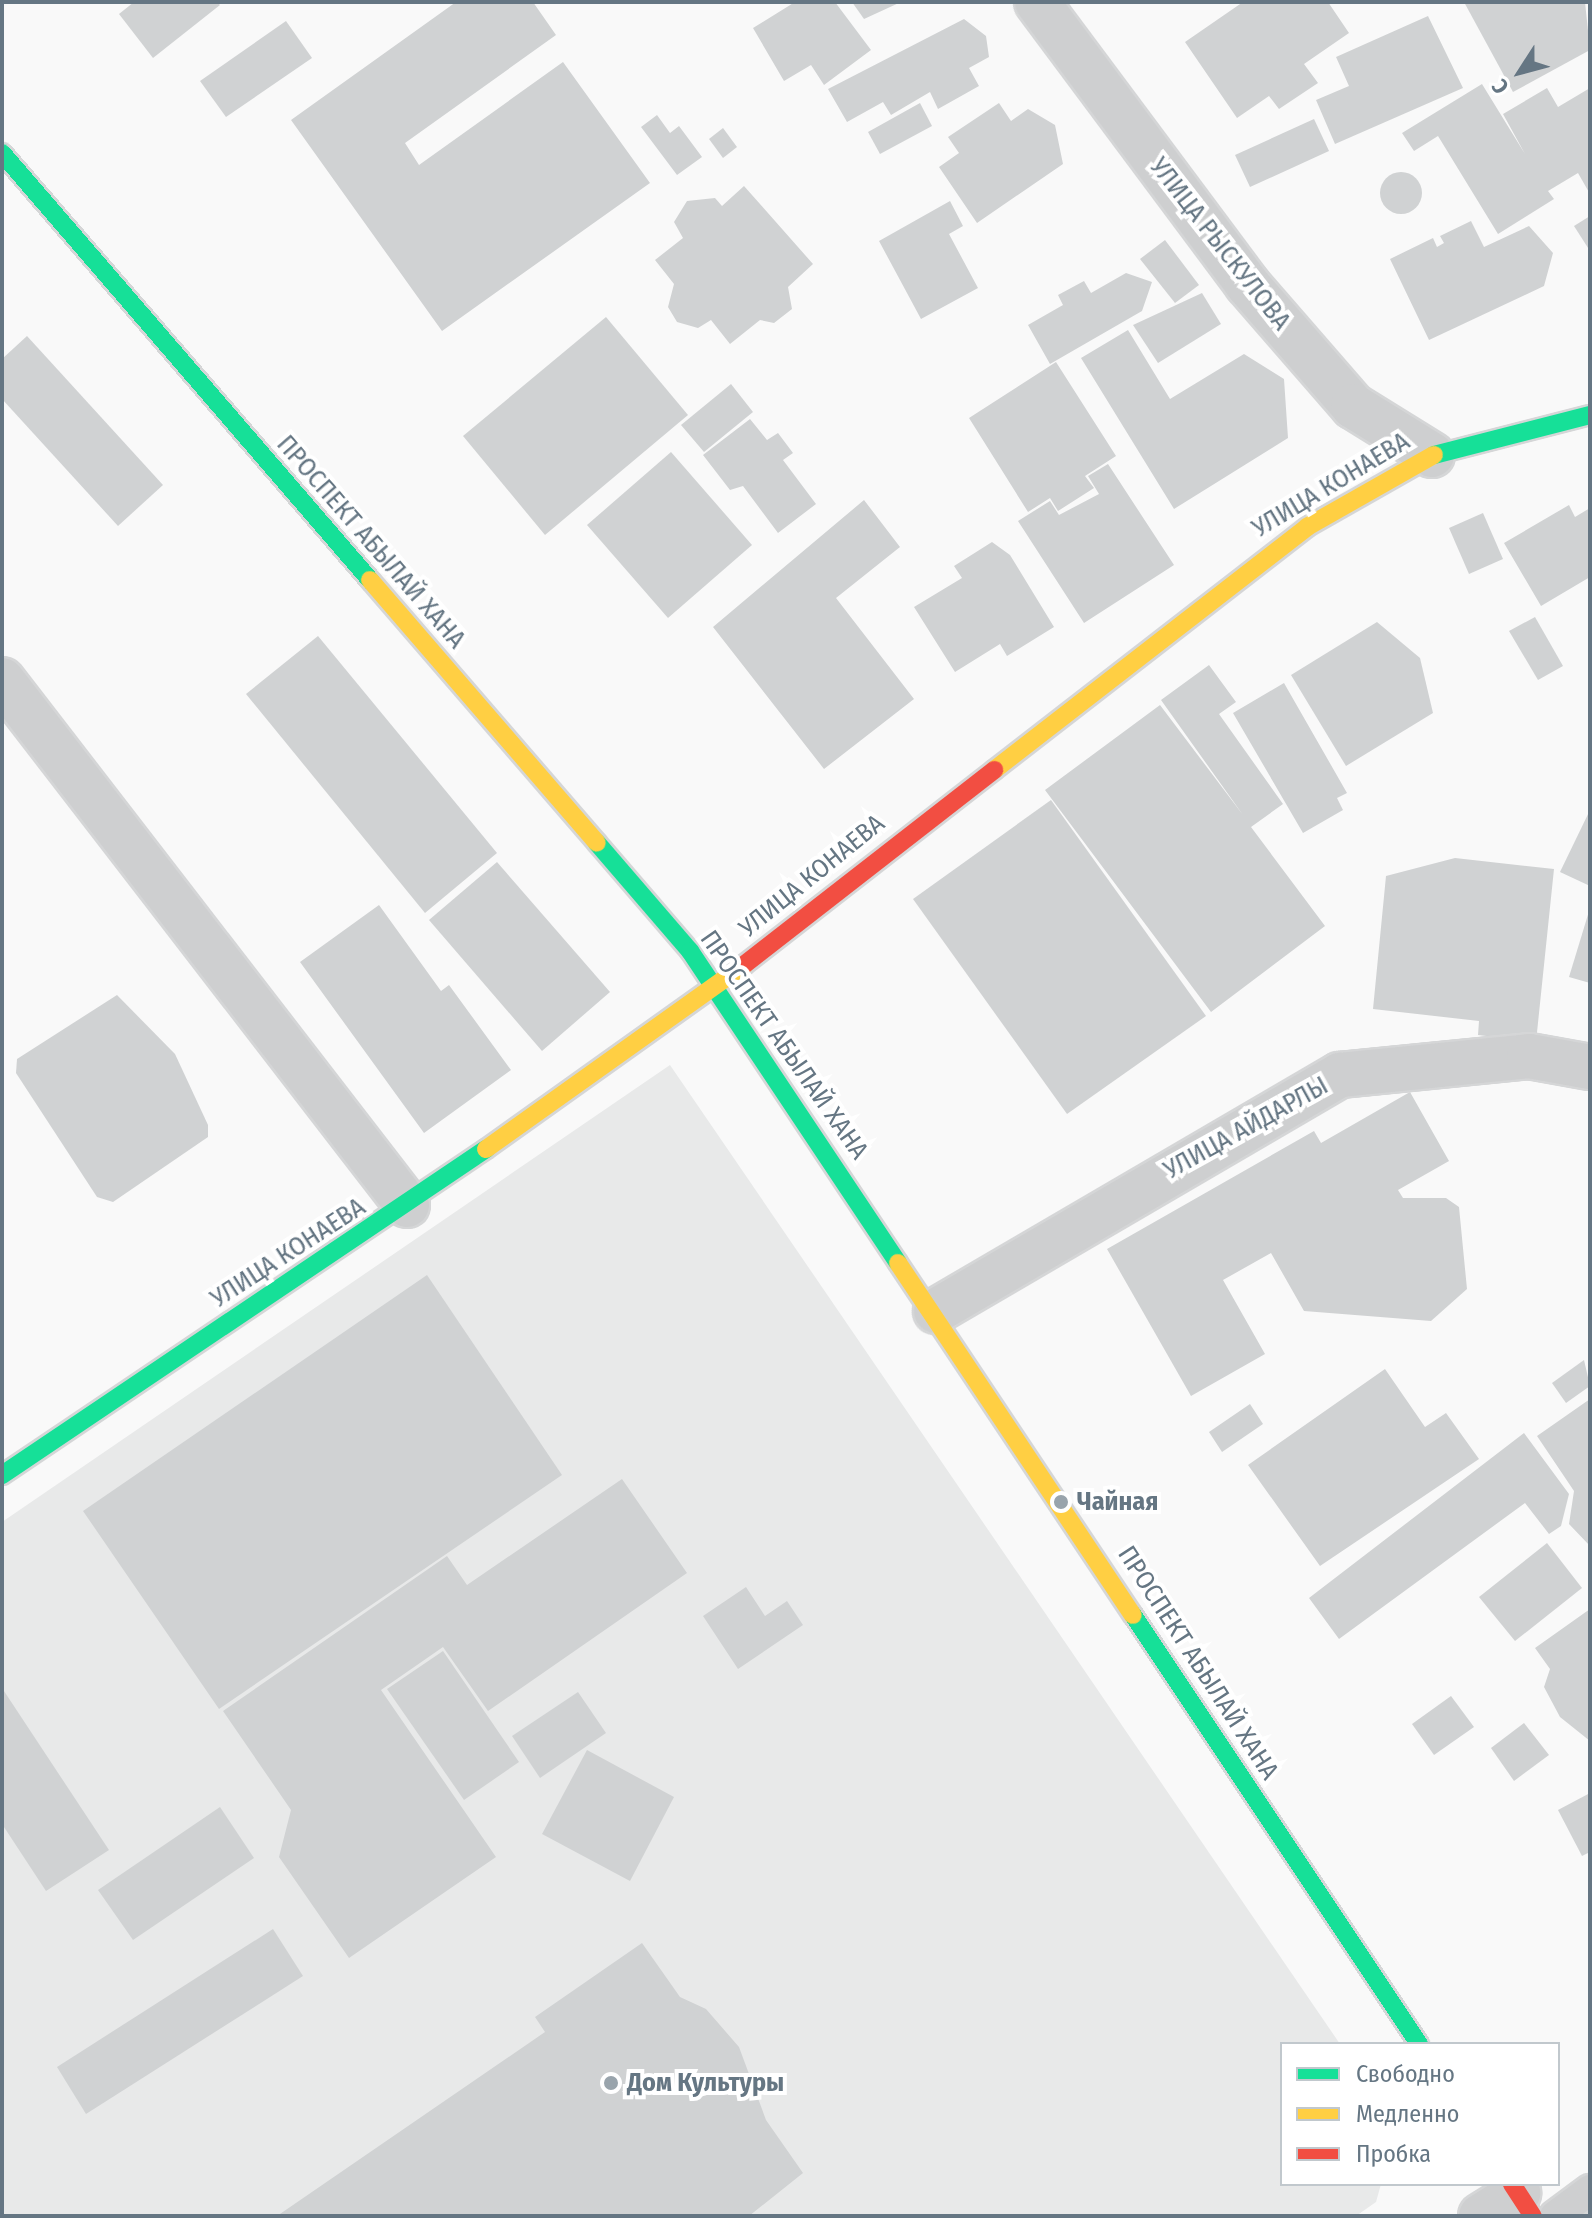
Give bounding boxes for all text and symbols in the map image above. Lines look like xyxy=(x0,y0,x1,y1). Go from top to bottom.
north arrow xyxy=(1480,32,1560,112)
text: С xyxy=(1486,74,1514,99)
street label: УЛИЦА РЫСКУЛОВА xyxy=(1143,152,1297,336)
street label: УЛИЦА КОНАЕВА xyxy=(1247,426,1415,544)
street label: ПРОСПЕКТ АБЫЛАЙ ХАНА xyxy=(270,429,472,655)
street label: УЛИЦА КОНАЕВА xyxy=(733,808,891,944)
street label: ПРОСПЕКТ АБЫЛАЙ ХАНА xyxy=(693,925,875,1165)
street label: УЛИЦА АЙДАРЛЫ xyxy=(1158,1070,1334,1186)
street label: УЛИЦА КОНАЕВА xyxy=(205,1191,371,1315)
place label: Чайная xyxy=(1077,1486,1158,1518)
marker: Чайная xyxy=(1052,1493,1070,1511)
street label: ПРОСПЕКТ АБЫЛАЙ ХАНА xyxy=(1111,1540,1285,1786)
legend xyxy=(1280,2042,1560,2186)
text: Свободно xyxy=(1356,2060,1455,2088)
place label: Дом Культуры xyxy=(627,2067,784,2099)
marker: Дом Культуры xyxy=(602,2074,620,2092)
text: Медленно xyxy=(1356,2100,1459,2128)
text: Пробка xyxy=(1356,2140,1431,2168)

